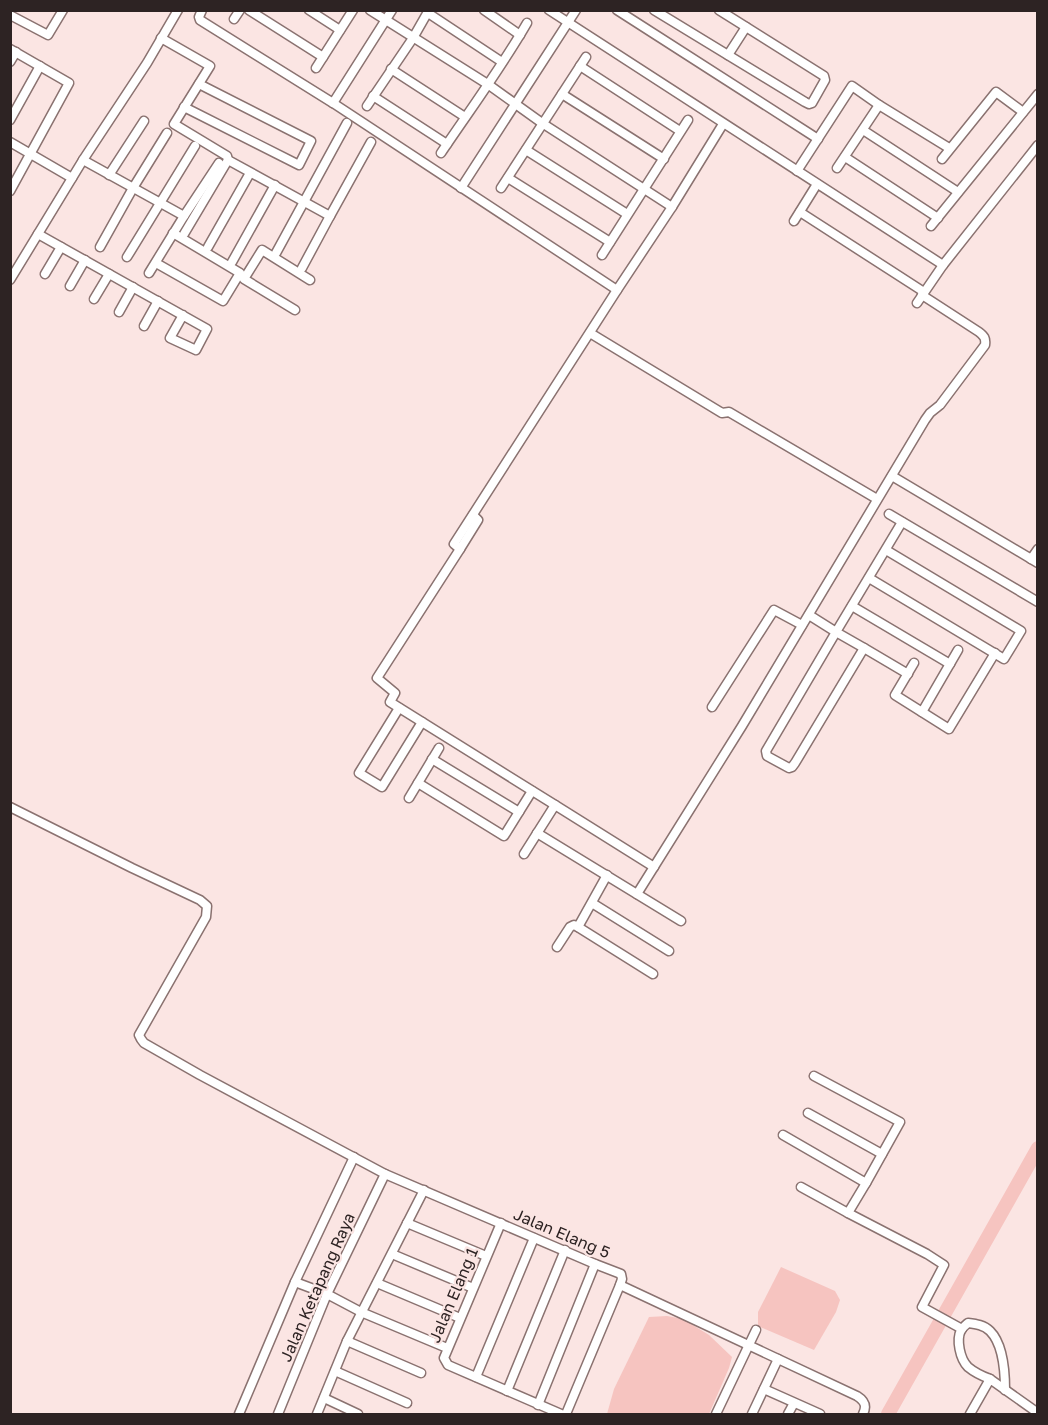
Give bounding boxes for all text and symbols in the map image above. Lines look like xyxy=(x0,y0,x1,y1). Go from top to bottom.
street label: Jalan Elang 5 xyxy=(511,1204,613,1262)
street label: Jalan Ketapang Raya xyxy=(275,1209,359,1365)
street label: Jalan Elang 1 xyxy=(424,1244,482,1346)

